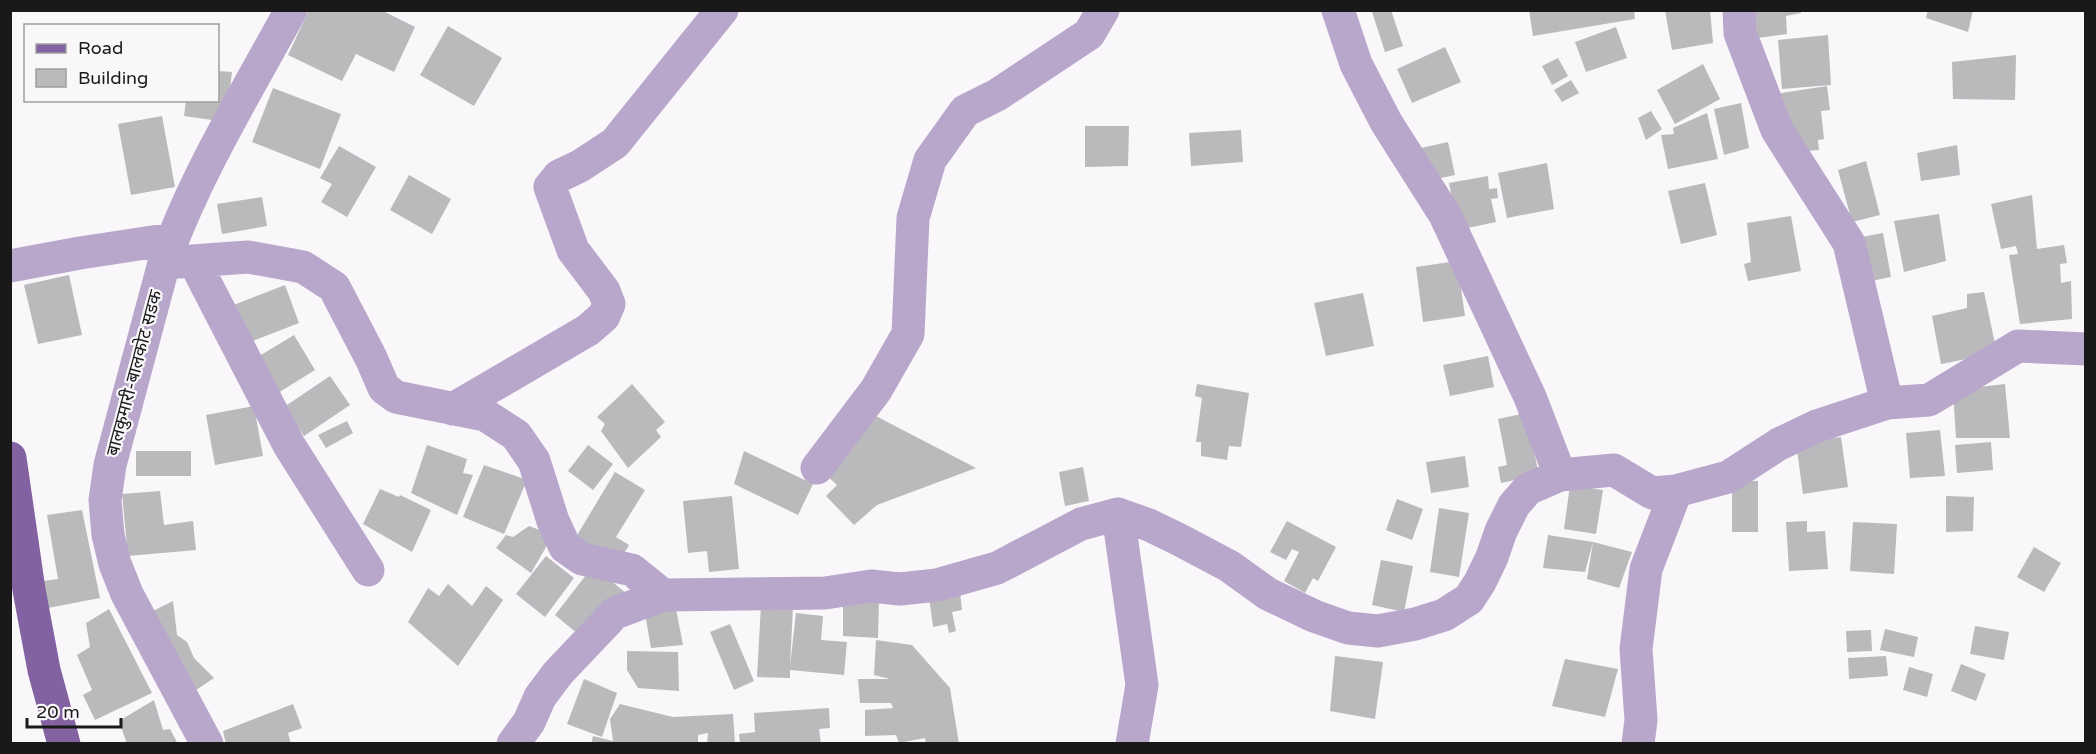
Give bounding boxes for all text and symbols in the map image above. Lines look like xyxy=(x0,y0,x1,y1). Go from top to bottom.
legend xyxy=(24,24,219,102)
text: Road xyxy=(78,37,123,59)
text: Building xyxy=(78,67,148,89)
street label: बालकुमारी-बालकोट सडक xyxy=(101,287,168,459)
scale bar xyxy=(27,691,122,729)
text: 20 m xyxy=(36,701,80,723)

